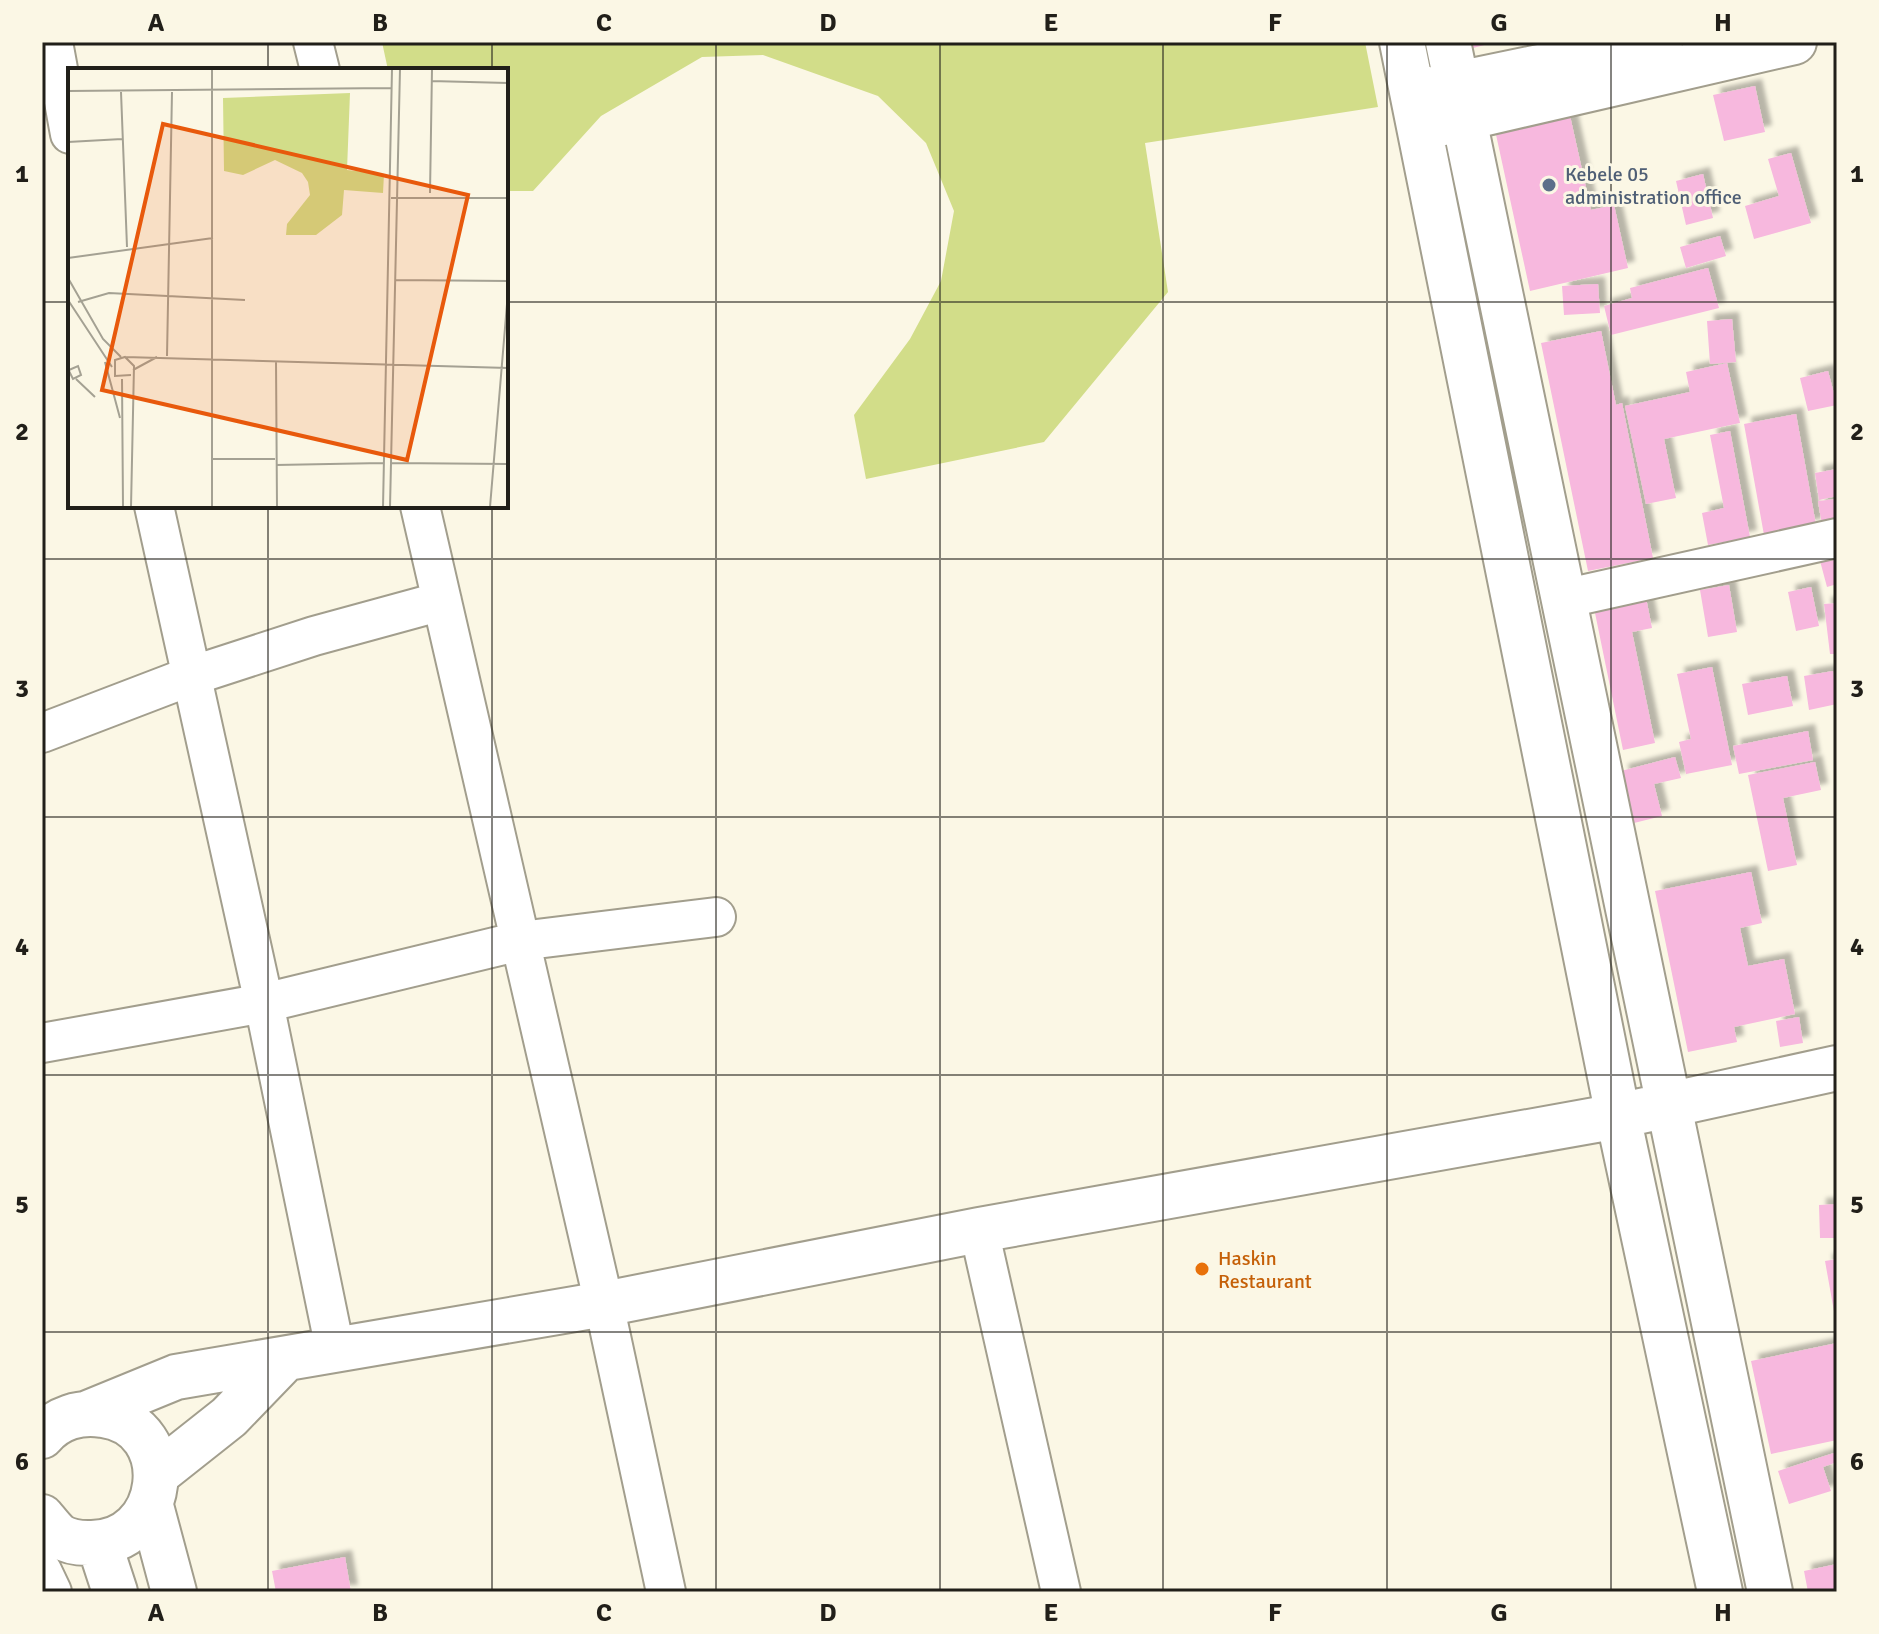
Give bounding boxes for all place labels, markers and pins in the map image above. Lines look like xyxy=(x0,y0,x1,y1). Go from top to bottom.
place label: Kebele 05 administration office xyxy=(1565,162,1742,210)
marker: Kebele 05 administration office xyxy=(1540,176,1558,194)
place label: Haskin Restaurant xyxy=(1218,1246,1312,1294)
marker: Haskin Restaurant xyxy=(1193,1260,1211,1278)

